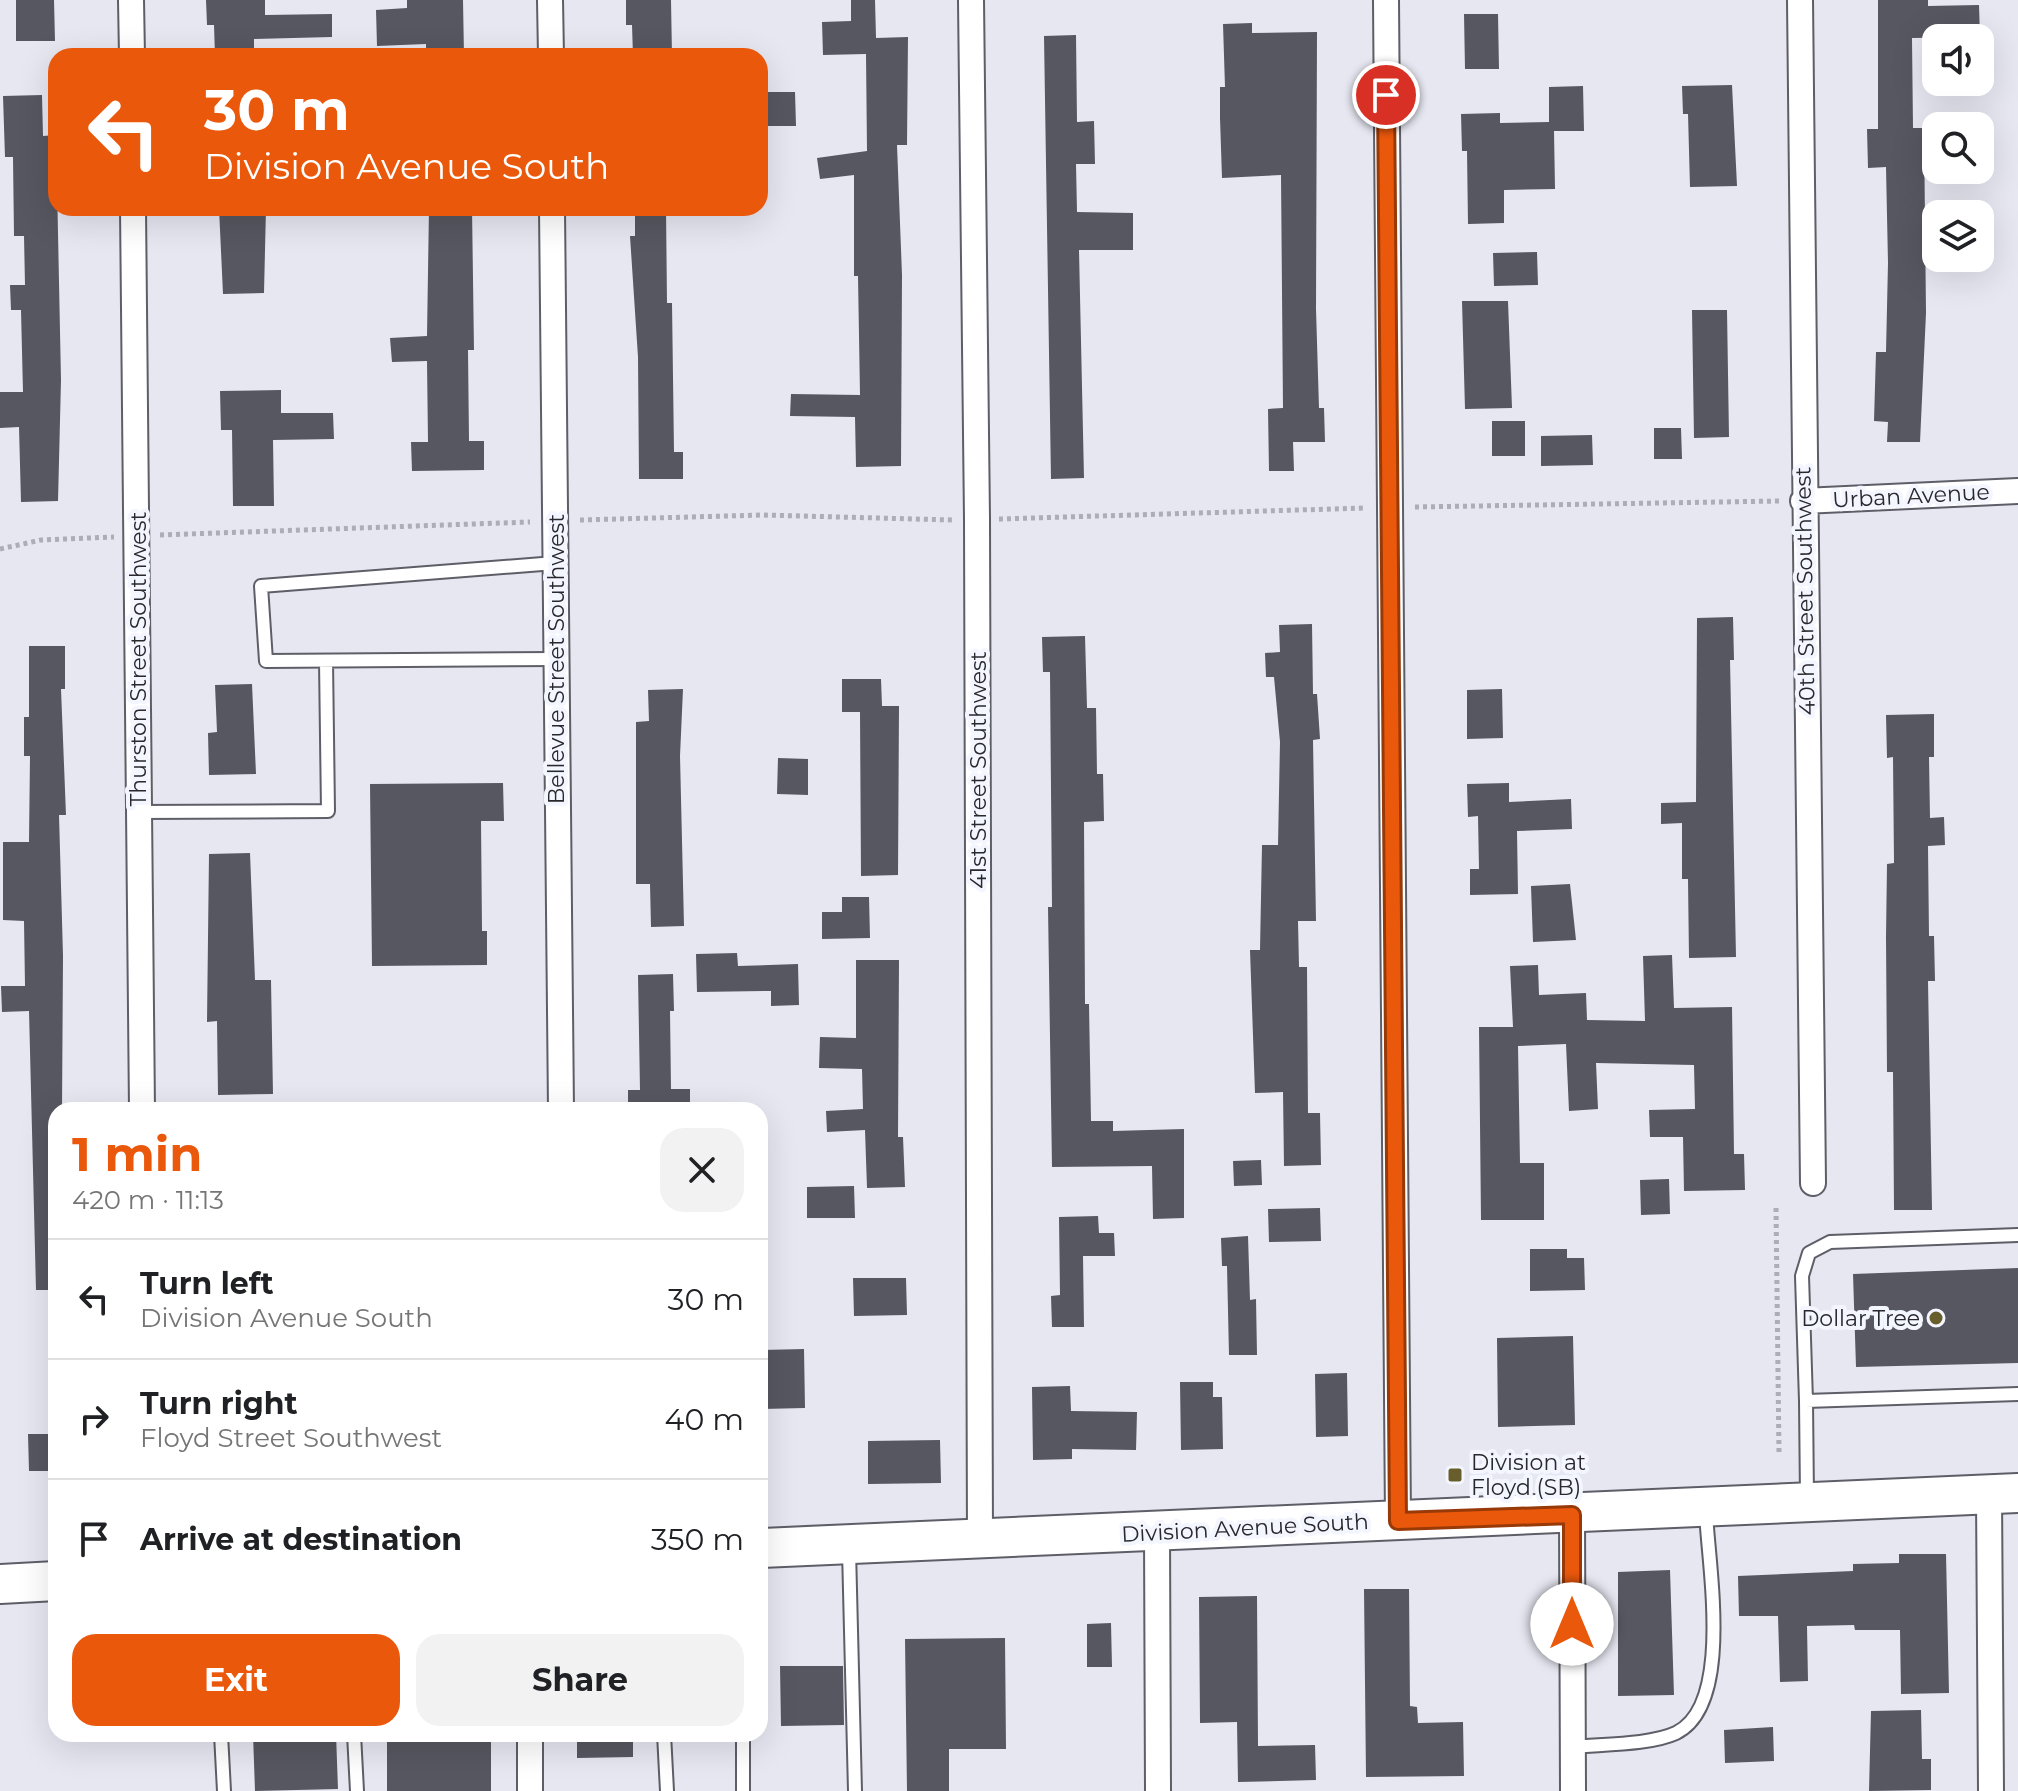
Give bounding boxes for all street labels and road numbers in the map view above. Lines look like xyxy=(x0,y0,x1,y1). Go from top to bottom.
street label: 40th Street Southwest xyxy=(1789,466,1821,716)
street label: Urban Avenue xyxy=(1832,478,1990,514)
street label: Thurston Street Southwest xyxy=(125,512,152,806)
street label: Bellevue Street Southwest xyxy=(543,514,570,804)
street label: 41st Street Southwest xyxy=(965,651,992,889)
street label: Division Avenue South xyxy=(1121,1508,1369,1548)

